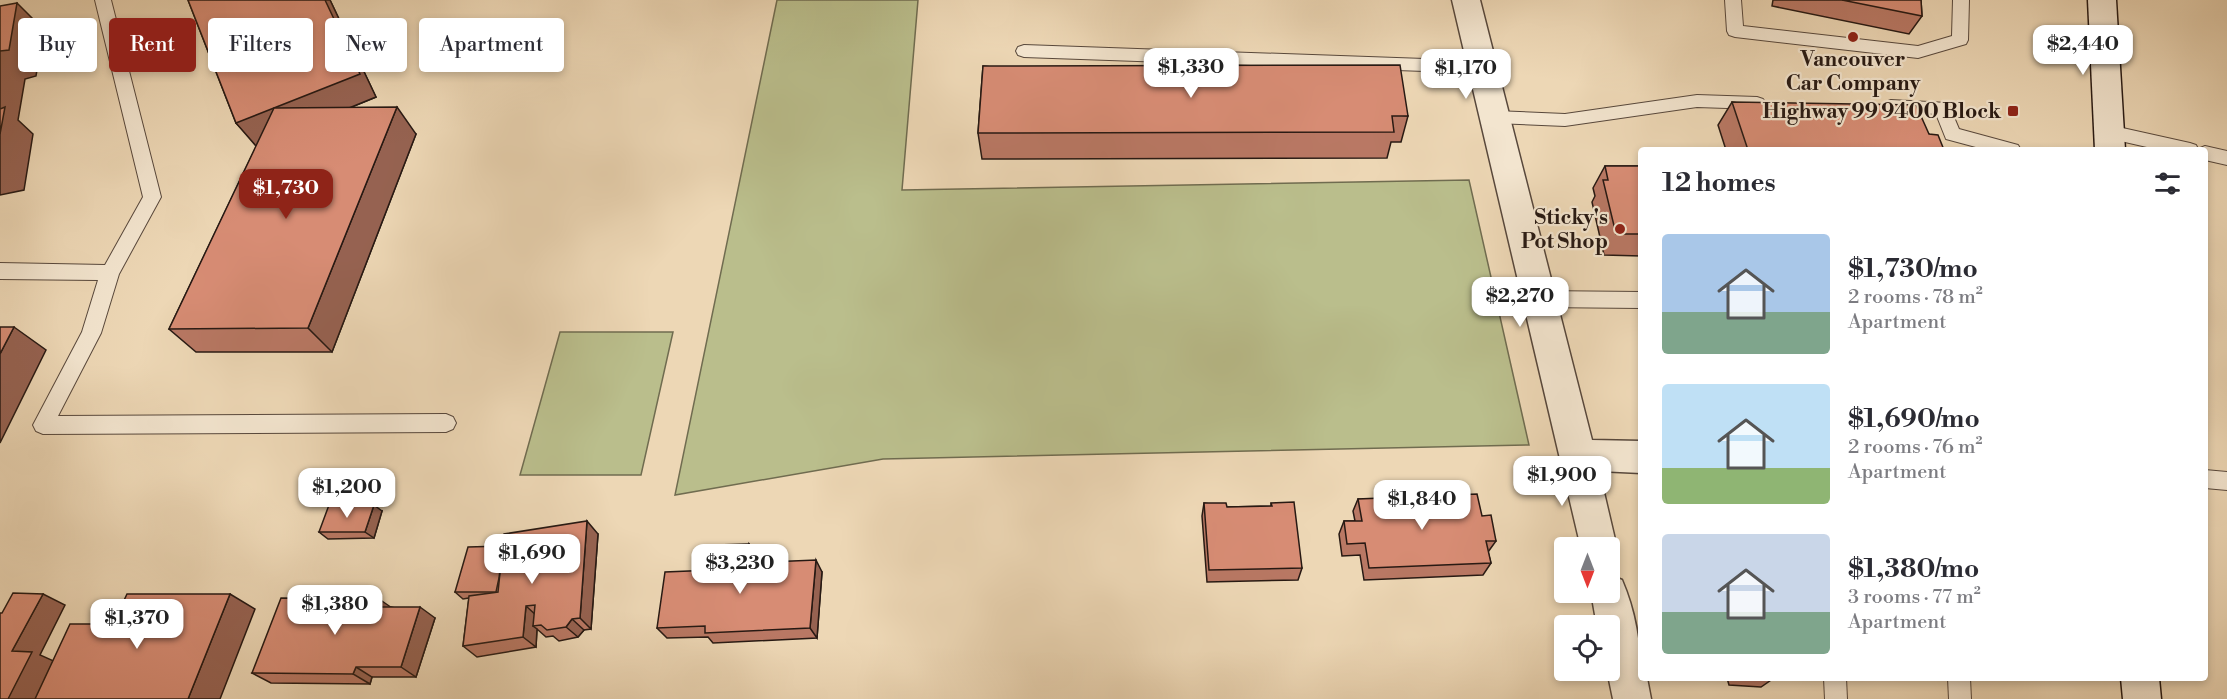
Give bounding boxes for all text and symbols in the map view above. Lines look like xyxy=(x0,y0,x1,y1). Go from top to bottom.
chip: Buy xyxy=(18,18,97,72)
chip: Rent xyxy=(109,18,196,72)
chip: Filters xyxy=(208,18,313,72)
chip: New xyxy=(325,18,407,72)
chip: Apartment xyxy=(419,18,564,72)
pin: $2,440 xyxy=(2034,25,2132,76)
marker: Vancouver Car Company xyxy=(1846,30,1860,44)
text: $2,440 xyxy=(2047,32,2119,57)
place label: Vancouver Car Company xyxy=(1786,47,1921,97)
pin: $1,330 xyxy=(1142,48,1240,99)
pin: $1,170 xyxy=(1417,49,1515,100)
text: $1,330 xyxy=(1158,55,1224,80)
text: $1,170 xyxy=(1435,56,1497,81)
place label: Highway 99 9400 Block xyxy=(1763,99,2002,125)
marker: Highway 99 9400 Block xyxy=(2006,104,2020,118)
text: 12 homes xyxy=(1662,167,1776,199)
icon: filters xyxy=(2151,167,2184,200)
pin: $1,730 xyxy=(237,169,335,220)
text: $1,730 xyxy=(253,176,319,201)
place label: Sticky's Pot Shop xyxy=(1521,205,1608,255)
marker: Sticky's Pot Shop xyxy=(1613,222,1627,236)
text: $1,730/mo xyxy=(1848,253,1978,285)
icon: home xyxy=(1710,258,1782,330)
pin: $2,270 xyxy=(1471,277,1569,328)
text: $2,270 xyxy=(1486,284,1554,309)
text: 2 rooms · 78 m² xyxy=(1848,285,1983,310)
text: Apartment xyxy=(1848,310,1946,335)
text: $1,690/mo xyxy=(1848,403,1980,435)
icon: home xyxy=(1710,408,1782,480)
text: 2 rooms · 76 m² xyxy=(1848,435,1982,460)
pin: $1,900 xyxy=(1513,456,1611,507)
text: Apartment xyxy=(1848,460,1946,485)
text: $1,900 xyxy=(1527,463,1597,488)
pin: $1,200 xyxy=(298,468,396,519)
text: $1,200 xyxy=(312,475,382,500)
pin: $1,840 xyxy=(1373,480,1471,531)
text: $1,840 xyxy=(1388,487,1456,512)
pin: $1,690 xyxy=(483,534,581,585)
north arrow xyxy=(1554,537,1620,603)
map controls xyxy=(1554,537,1620,681)
text: $1,690 xyxy=(498,541,566,566)
pin: $3,230 xyxy=(691,544,789,595)
text: $3,230 xyxy=(705,551,775,576)
text: $1,380/mo xyxy=(1848,553,1979,585)
icon: home xyxy=(1710,558,1782,630)
pin: $1,380 xyxy=(286,585,384,636)
text: 3 rooms · 77 m² xyxy=(1848,585,1981,610)
text: $1,380 xyxy=(301,592,369,617)
pin: $1,370 xyxy=(88,599,186,650)
text: $1,370 xyxy=(104,606,170,631)
text: Apartment xyxy=(1848,610,1946,635)
button: locate xyxy=(1554,615,1620,681)

